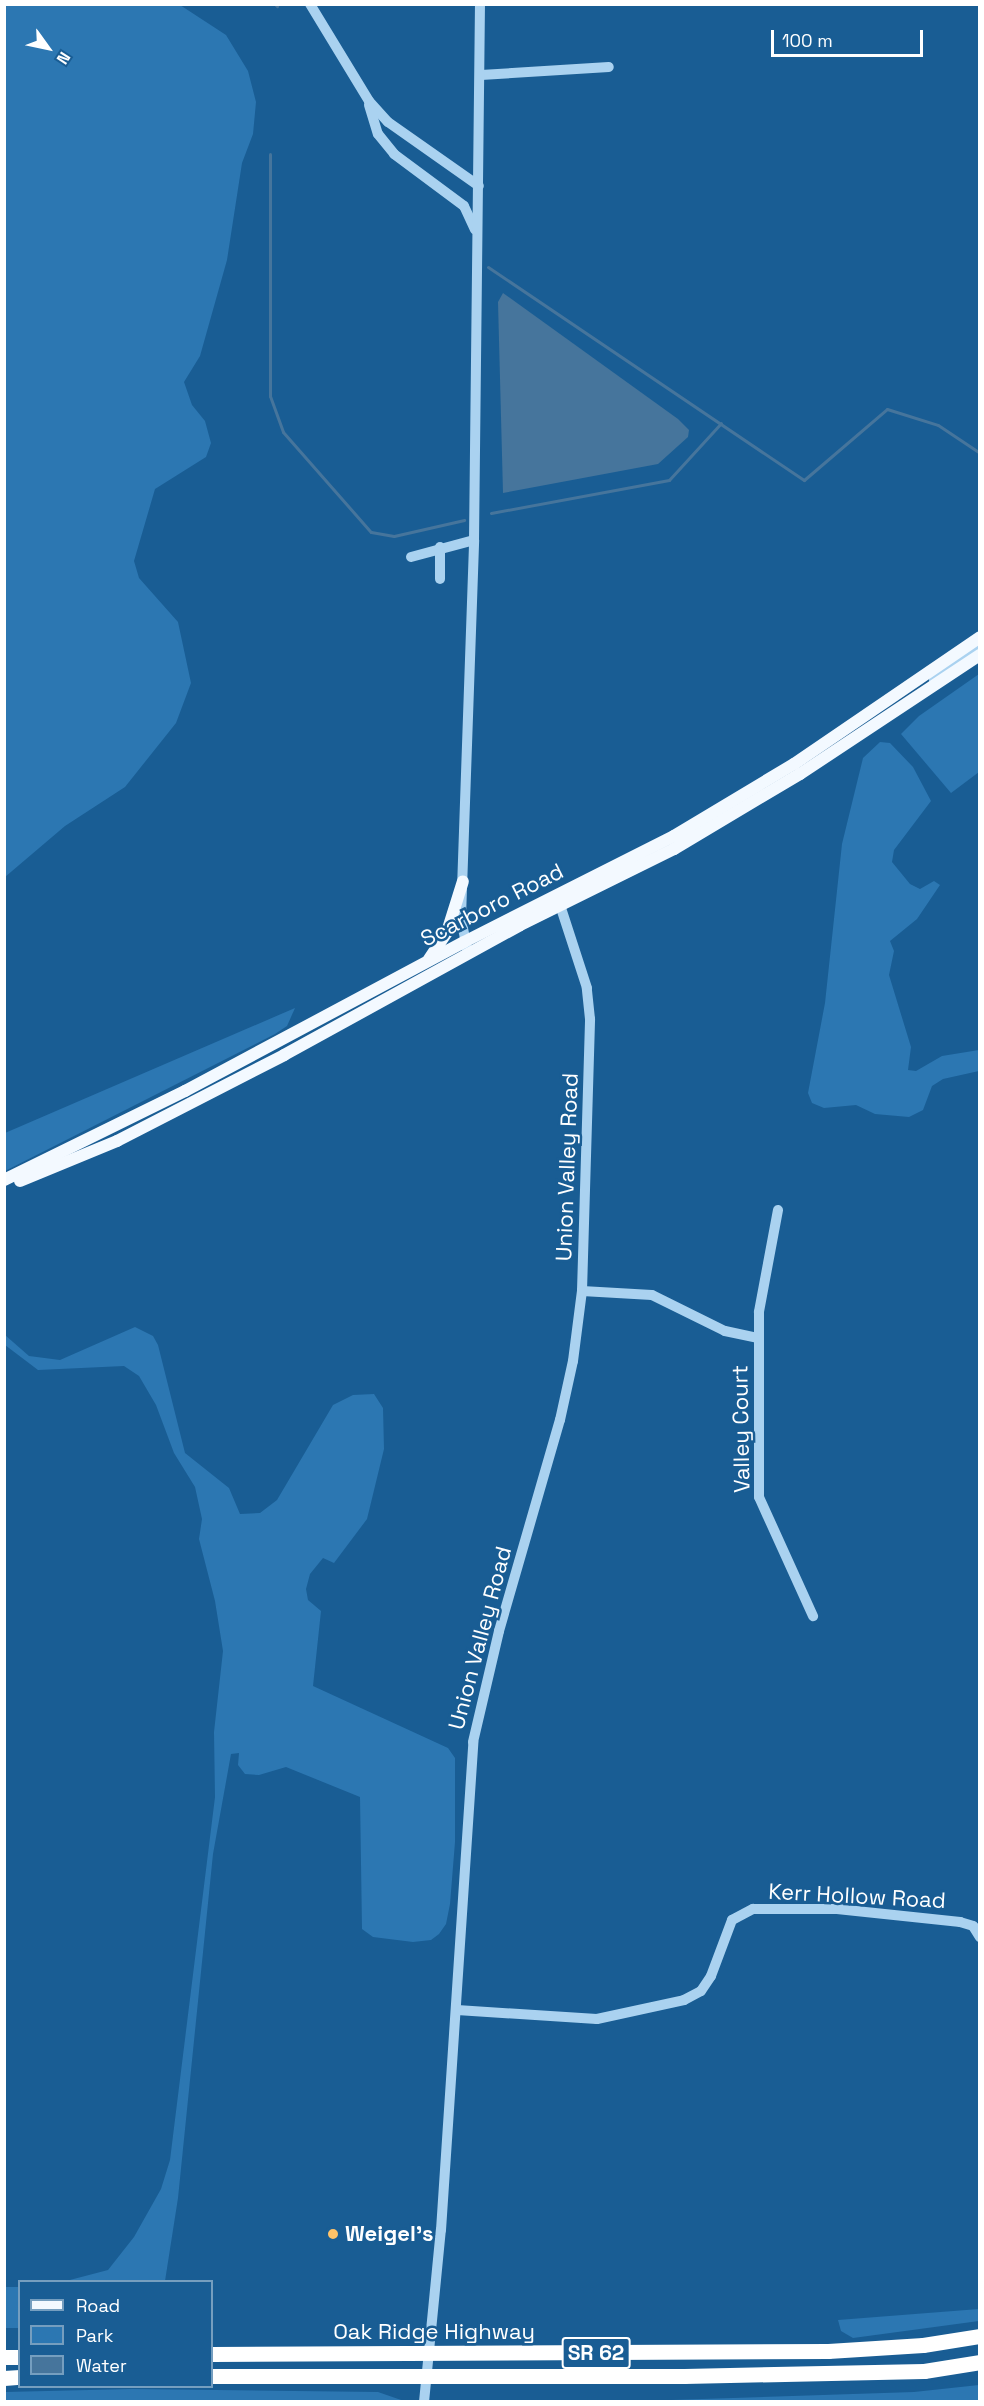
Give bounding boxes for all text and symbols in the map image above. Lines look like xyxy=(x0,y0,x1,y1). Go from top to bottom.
north arrow xyxy=(18,18,78,78)
scale bar xyxy=(774,18,926,56)
text: 100 m xyxy=(782,29,833,52)
text: N xyxy=(52,48,75,68)
street label: Scarboro Road xyxy=(416,858,568,952)
street label: Union Valley Road xyxy=(551,1072,583,1262)
street label: Valley Court xyxy=(727,1365,755,1493)
street label: Union Valley Road xyxy=(443,1543,517,1733)
street label: Kerr Hollow Road xyxy=(768,1878,946,1914)
place label: Weigel's xyxy=(345,2221,434,2247)
marker: Weigel's xyxy=(326,2227,340,2241)
legend xyxy=(18,2280,213,2388)
text: Road xyxy=(76,2294,120,2317)
street label: Oak Ridge Highway xyxy=(333,2319,535,2345)
text: Park xyxy=(76,2324,113,2347)
road number: SR 62 xyxy=(562,2335,630,2371)
text: Water xyxy=(76,2354,127,2377)

